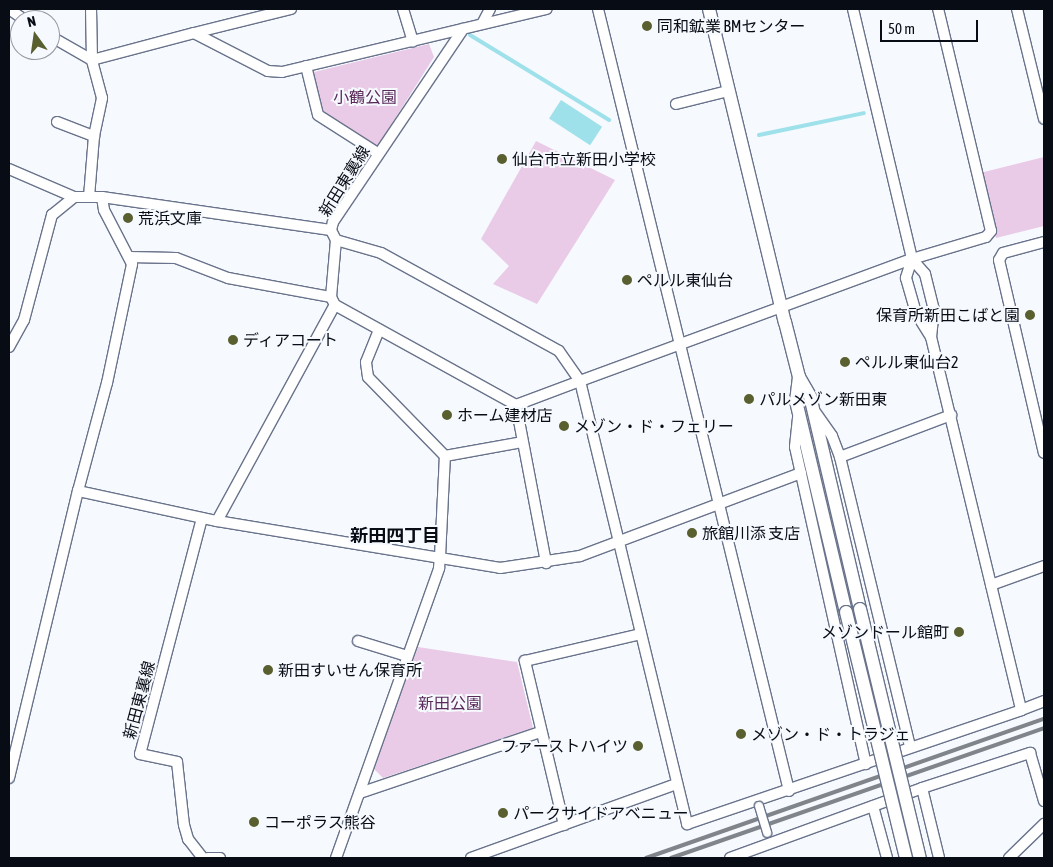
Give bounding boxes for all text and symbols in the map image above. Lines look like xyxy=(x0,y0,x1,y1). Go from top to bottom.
north arrow xyxy=(10,10,60,60)
scale bar xyxy=(883,10,980,42)
text: N xyxy=(26,13,38,30)
place label: 同和鉱業 BMセンター xyxy=(657,16,805,36)
marker: 同和鉱業 BMセンター xyxy=(641,20,653,32)
text: 50 m xyxy=(888,20,915,37)
park label: 小鶴公園 xyxy=(333,87,397,107)
street label: 新田東裏線 xyxy=(315,142,373,220)
place label: 仙台市立新田小学校 xyxy=(512,149,656,169)
marker: 仙台市立新田小学校 xyxy=(496,153,508,165)
place label: 荒浜文庫 xyxy=(138,208,202,228)
marker: 荒浜文庫 xyxy=(122,212,134,224)
place label: ペルル東仙台 xyxy=(637,270,733,290)
marker: ペルル東仙台 xyxy=(621,274,633,286)
place label: 保育所新田こばと園 xyxy=(876,305,1020,325)
marker: 保育所新田こばと園 xyxy=(1024,309,1036,321)
place label: ディアコート xyxy=(243,330,339,350)
marker: ディアコート xyxy=(227,334,239,346)
place label: ペルル東仙台2 xyxy=(855,352,959,372)
marker: ペルル東仙台2 xyxy=(839,356,851,368)
place label: パルメゾン新田東 xyxy=(759,389,887,409)
marker: パルメゾン新田東 xyxy=(743,393,755,405)
place label: ホーム建材店 xyxy=(457,405,553,425)
marker: ホーム建材店 xyxy=(441,409,453,421)
place label: メゾン・ド・フェリー xyxy=(574,416,734,436)
marker: メゾン・ド・フェリー xyxy=(558,420,570,432)
place label: 旅館川添 支店 xyxy=(702,523,800,543)
district label: 新田四丁目 xyxy=(350,525,440,547)
marker: 旅館川添 支店 xyxy=(686,527,698,539)
place label: メゾンドール館町 xyxy=(821,622,949,642)
marker: メゾンドール館町 xyxy=(953,626,965,638)
street label: 新田東裏線 xyxy=(119,659,159,741)
place label: 新田すいせん保育所 xyxy=(278,660,422,680)
marker: 新田すいせん保育所 xyxy=(262,664,274,676)
park label: 新田公園 xyxy=(418,693,482,713)
place label: メゾン・ド・トラジェ xyxy=(751,724,911,744)
marker: メゾン・ド・トラジェ xyxy=(735,728,747,740)
place label: ファーストハイツ xyxy=(500,736,628,756)
marker: ファーストハイツ xyxy=(632,740,644,752)
place label: パークサイドアベニュー xyxy=(513,803,689,823)
marker: パークサイドアベニュー xyxy=(497,807,509,819)
place label: コーポラス熊谷 xyxy=(264,812,376,832)
marker: コーポラス熊谷 xyxy=(248,816,260,828)

